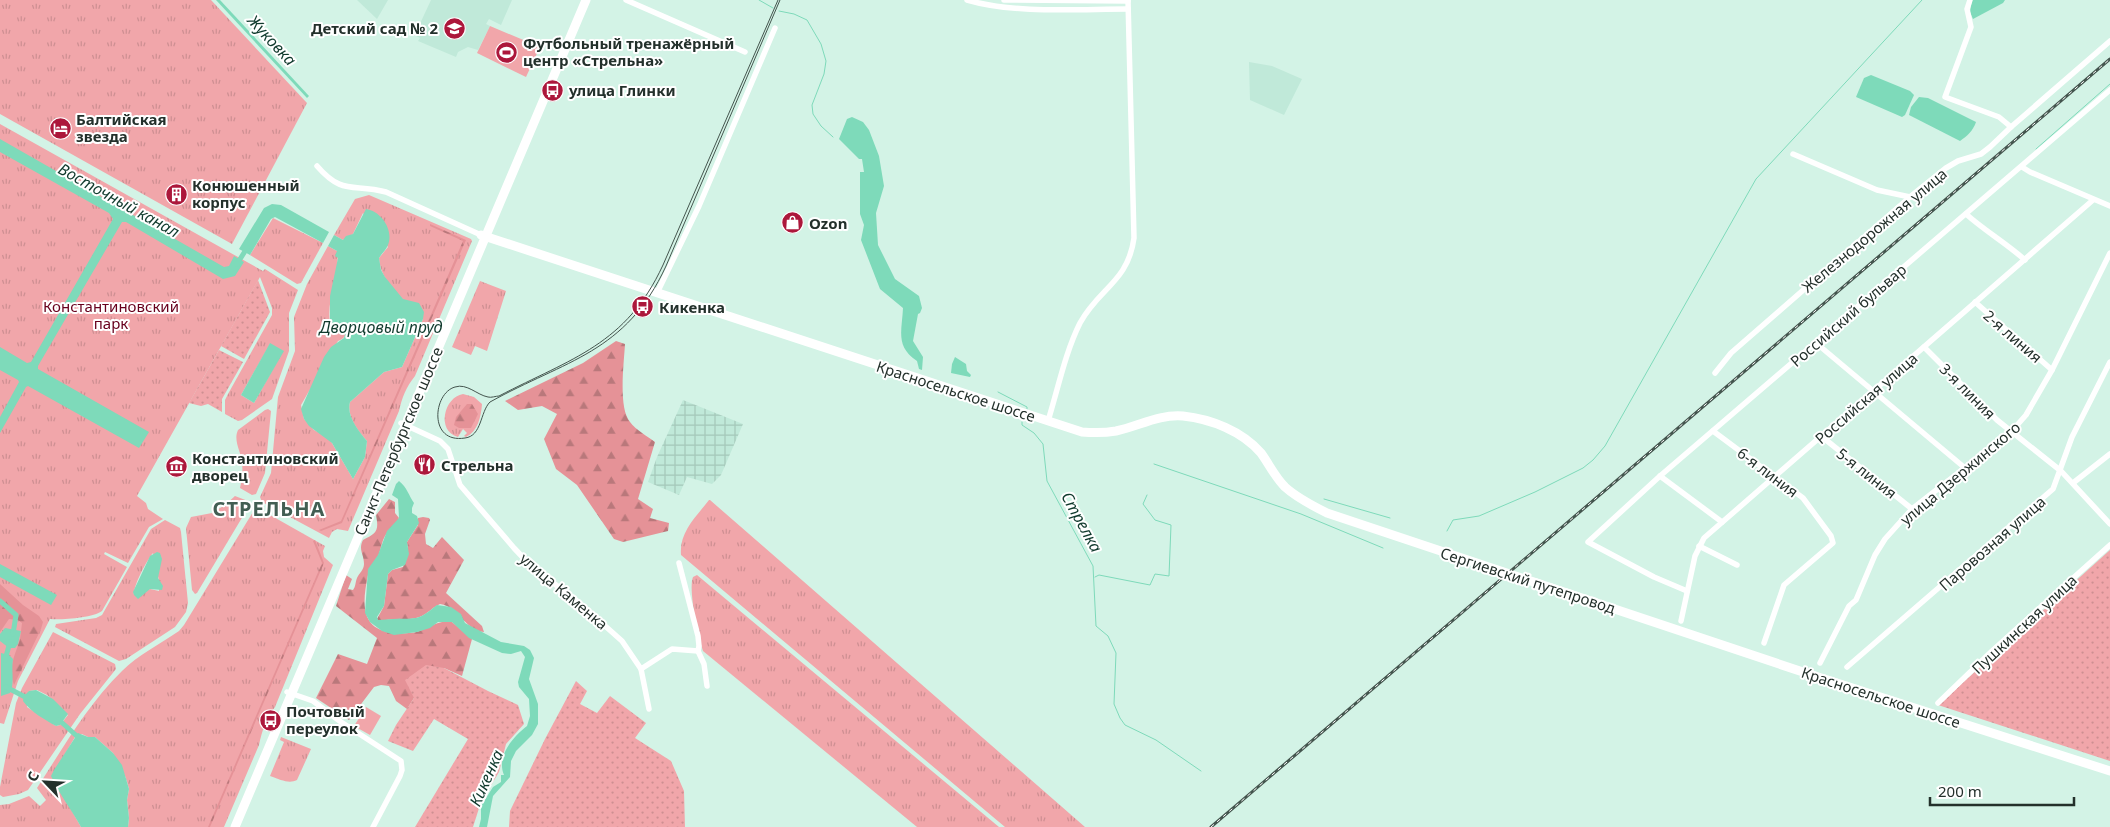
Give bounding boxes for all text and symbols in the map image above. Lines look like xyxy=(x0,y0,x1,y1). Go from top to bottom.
water label: Жуковка xyxy=(242,9,301,70)
school or university icon: Детский сад № 2 xyxy=(442,16,466,40)
place label: Детский сад № 2 xyxy=(311,18,438,38)
place label: Футбольный тренажёрный центр «Стрельна» xyxy=(523,33,734,70)
sports icon: Футбольный тренажёрный центр «Стрельна» xyxy=(495,40,519,64)
bus stop icon: улица Глинки xyxy=(541,78,565,102)
place label: улица Глинки xyxy=(568,80,676,100)
place label: Балтийская звезда xyxy=(76,109,167,146)
hotel icon: Балтийская звезда xyxy=(48,116,72,140)
water label: Восточный канал xyxy=(55,158,183,242)
street label: Железнодорожная улица xyxy=(1797,163,1951,297)
place label: Конюшенный корпус xyxy=(192,175,300,212)
building icon: Конюшенный корпус xyxy=(164,182,188,206)
shop icon: Ozon xyxy=(781,211,805,235)
place label: Ozon xyxy=(809,213,847,233)
street label: Российский бульвар xyxy=(1786,259,1910,371)
bus stop icon: Кикенка xyxy=(631,295,655,319)
park label: Константиновский парк xyxy=(43,296,179,333)
place label: Кикенка xyxy=(659,297,725,317)
street label: 2-я линия xyxy=(1980,305,2046,367)
water label: Дворцовый пруд xyxy=(318,316,443,338)
street label: Санкт-Петербургское шоссе xyxy=(349,344,447,538)
street label: Российская улица xyxy=(1811,348,1921,448)
street label: Красносельское шоссе xyxy=(874,356,1038,426)
street label: 3-я линия xyxy=(1936,359,2000,423)
street label: улица Дзержинского xyxy=(1896,417,2024,529)
street label: 6-я линия xyxy=(1734,443,1802,501)
street label: 5-я линия xyxy=(1833,443,1901,503)
place label: Константиновский дворец xyxy=(192,448,339,485)
restaurant icon: Стрельна xyxy=(413,453,437,477)
museum icon: Константиновский дворец xyxy=(164,455,188,479)
place label: Стрельна xyxy=(441,455,514,475)
water label: Стрелка xyxy=(1056,488,1108,556)
street label: Паровозная улица xyxy=(1935,491,2049,595)
district label: СТРЕЛЬНА xyxy=(213,495,325,522)
street label: Сергиевский путепровод xyxy=(1438,542,1618,618)
street label: улица Каменка xyxy=(516,548,612,634)
street label: Пушкинская улица xyxy=(1967,570,2081,678)
street label: Красносельское шоссе xyxy=(1799,662,1963,732)
place label: Почтовый переулок xyxy=(286,701,365,738)
bus stop icon: Почтовый переулок xyxy=(258,708,282,732)
water label: Кикенка xyxy=(464,746,508,810)
north arrow xyxy=(20,757,70,807)
text: С xyxy=(22,768,43,784)
scale bar xyxy=(1930,774,2074,806)
text: 200 m xyxy=(1938,781,1982,801)

